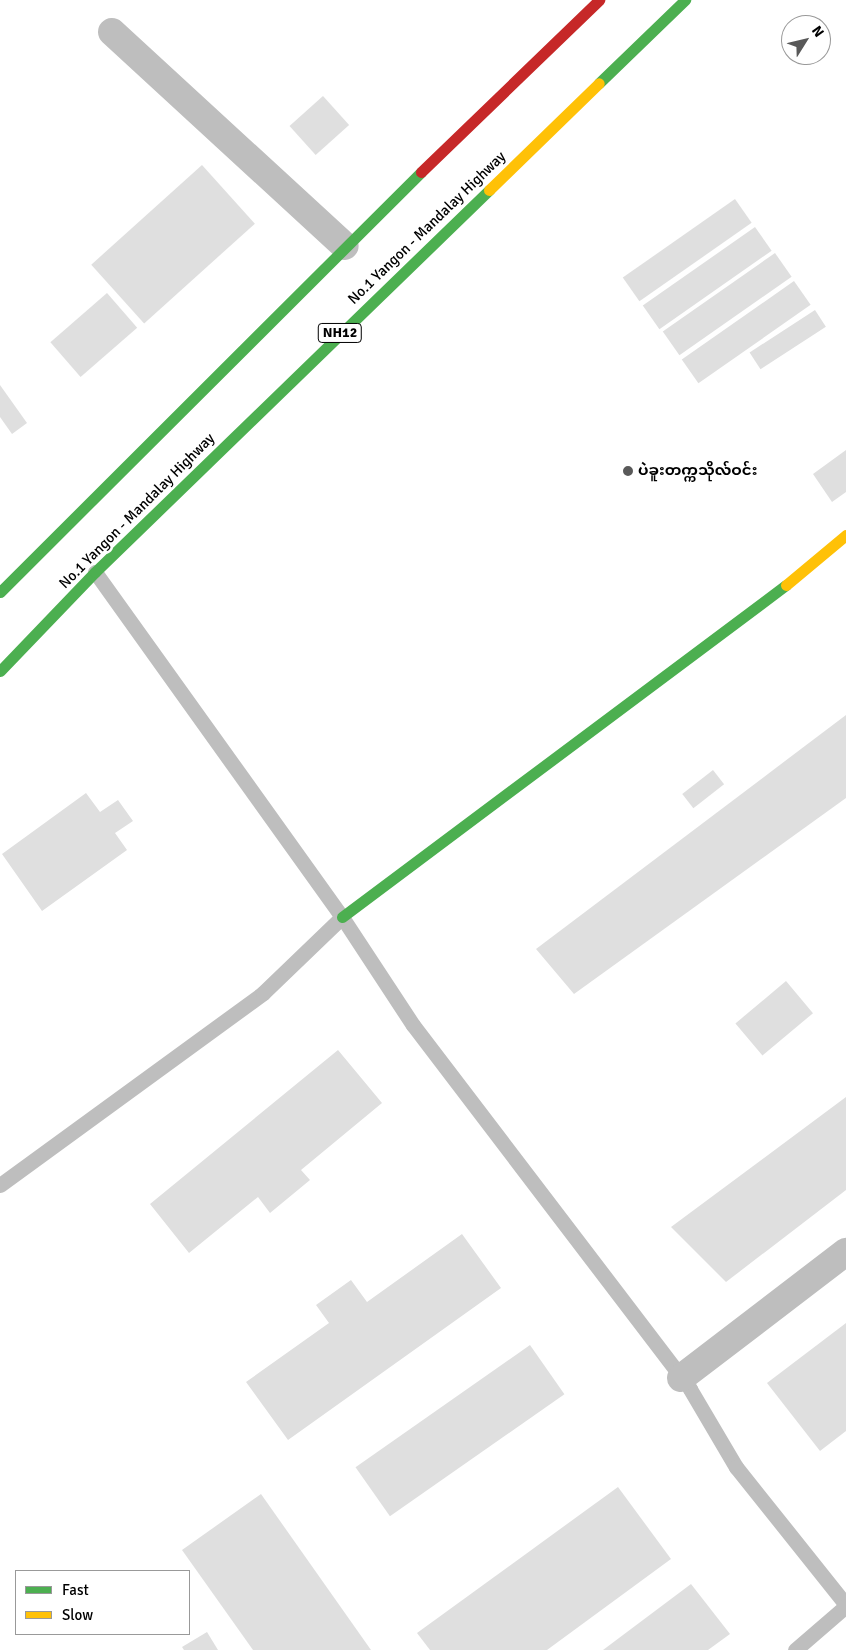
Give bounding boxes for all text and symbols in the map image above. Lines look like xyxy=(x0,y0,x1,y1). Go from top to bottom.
north arrow xyxy=(781,15,831,65)
text: N xyxy=(808,23,827,40)
street label: No.1 Yangon - Mandalay Highway xyxy=(344,148,510,308)
road number: NH12 xyxy=(318,322,362,344)
street label: No.1 Yangon - Mandalay Highway xyxy=(56,430,218,592)
place label: ပဲခူးတက္ကသိုလ်ဝင်း xyxy=(638,462,757,480)
marker: ပဲခူးတက္ကသိုလ်ဝင်း xyxy=(622,465,634,477)
legend xyxy=(15,1570,190,1635)
text: Fast xyxy=(62,1581,89,1599)
text: Slow xyxy=(62,1606,93,1624)

